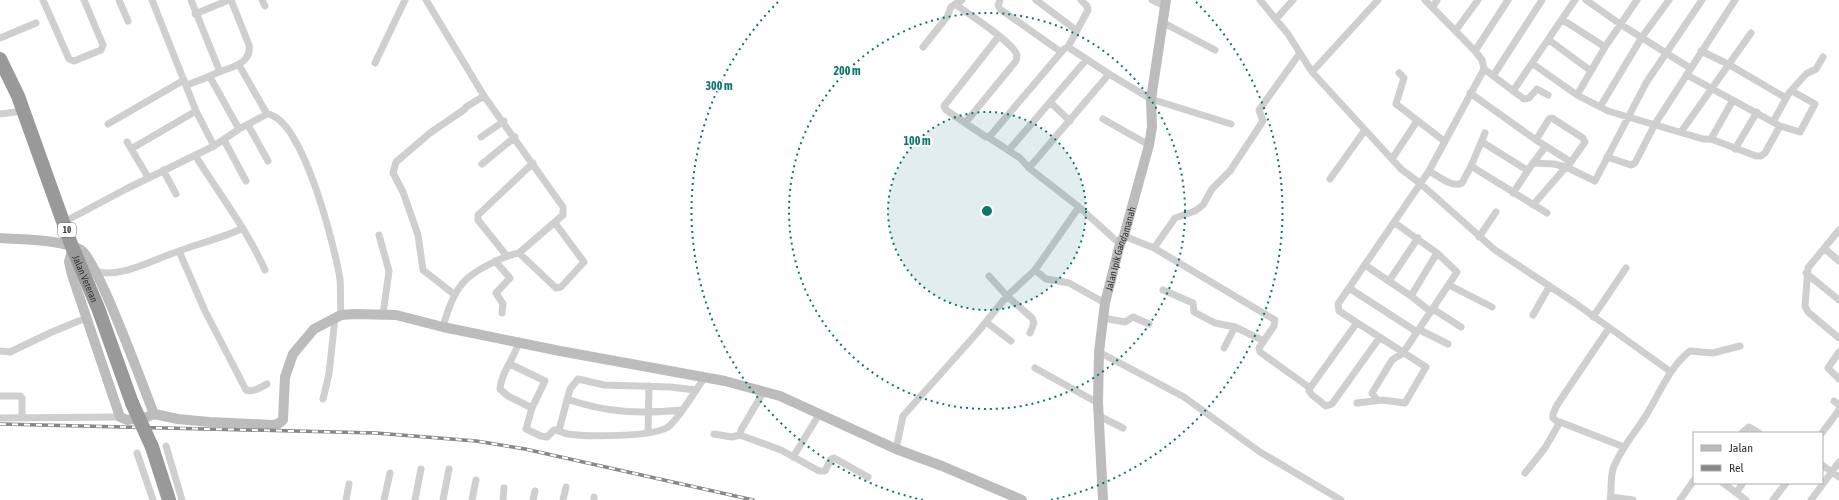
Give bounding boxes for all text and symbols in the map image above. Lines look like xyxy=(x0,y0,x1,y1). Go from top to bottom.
text: 200 m xyxy=(833,64,861,78)
text: 300 m xyxy=(705,79,733,93)
text: 100 m xyxy=(903,134,931,148)
centre of rings xyxy=(980,204,994,218)
street label: Jalan Ipik Gandamanah xyxy=(1103,205,1138,292)
road number: 10 xyxy=(58,223,76,237)
street label: Jalan Veteran xyxy=(70,254,100,304)
legend xyxy=(1693,432,1823,484)
text: Jalan xyxy=(1729,441,1753,455)
text: Rel xyxy=(1729,461,1744,475)

